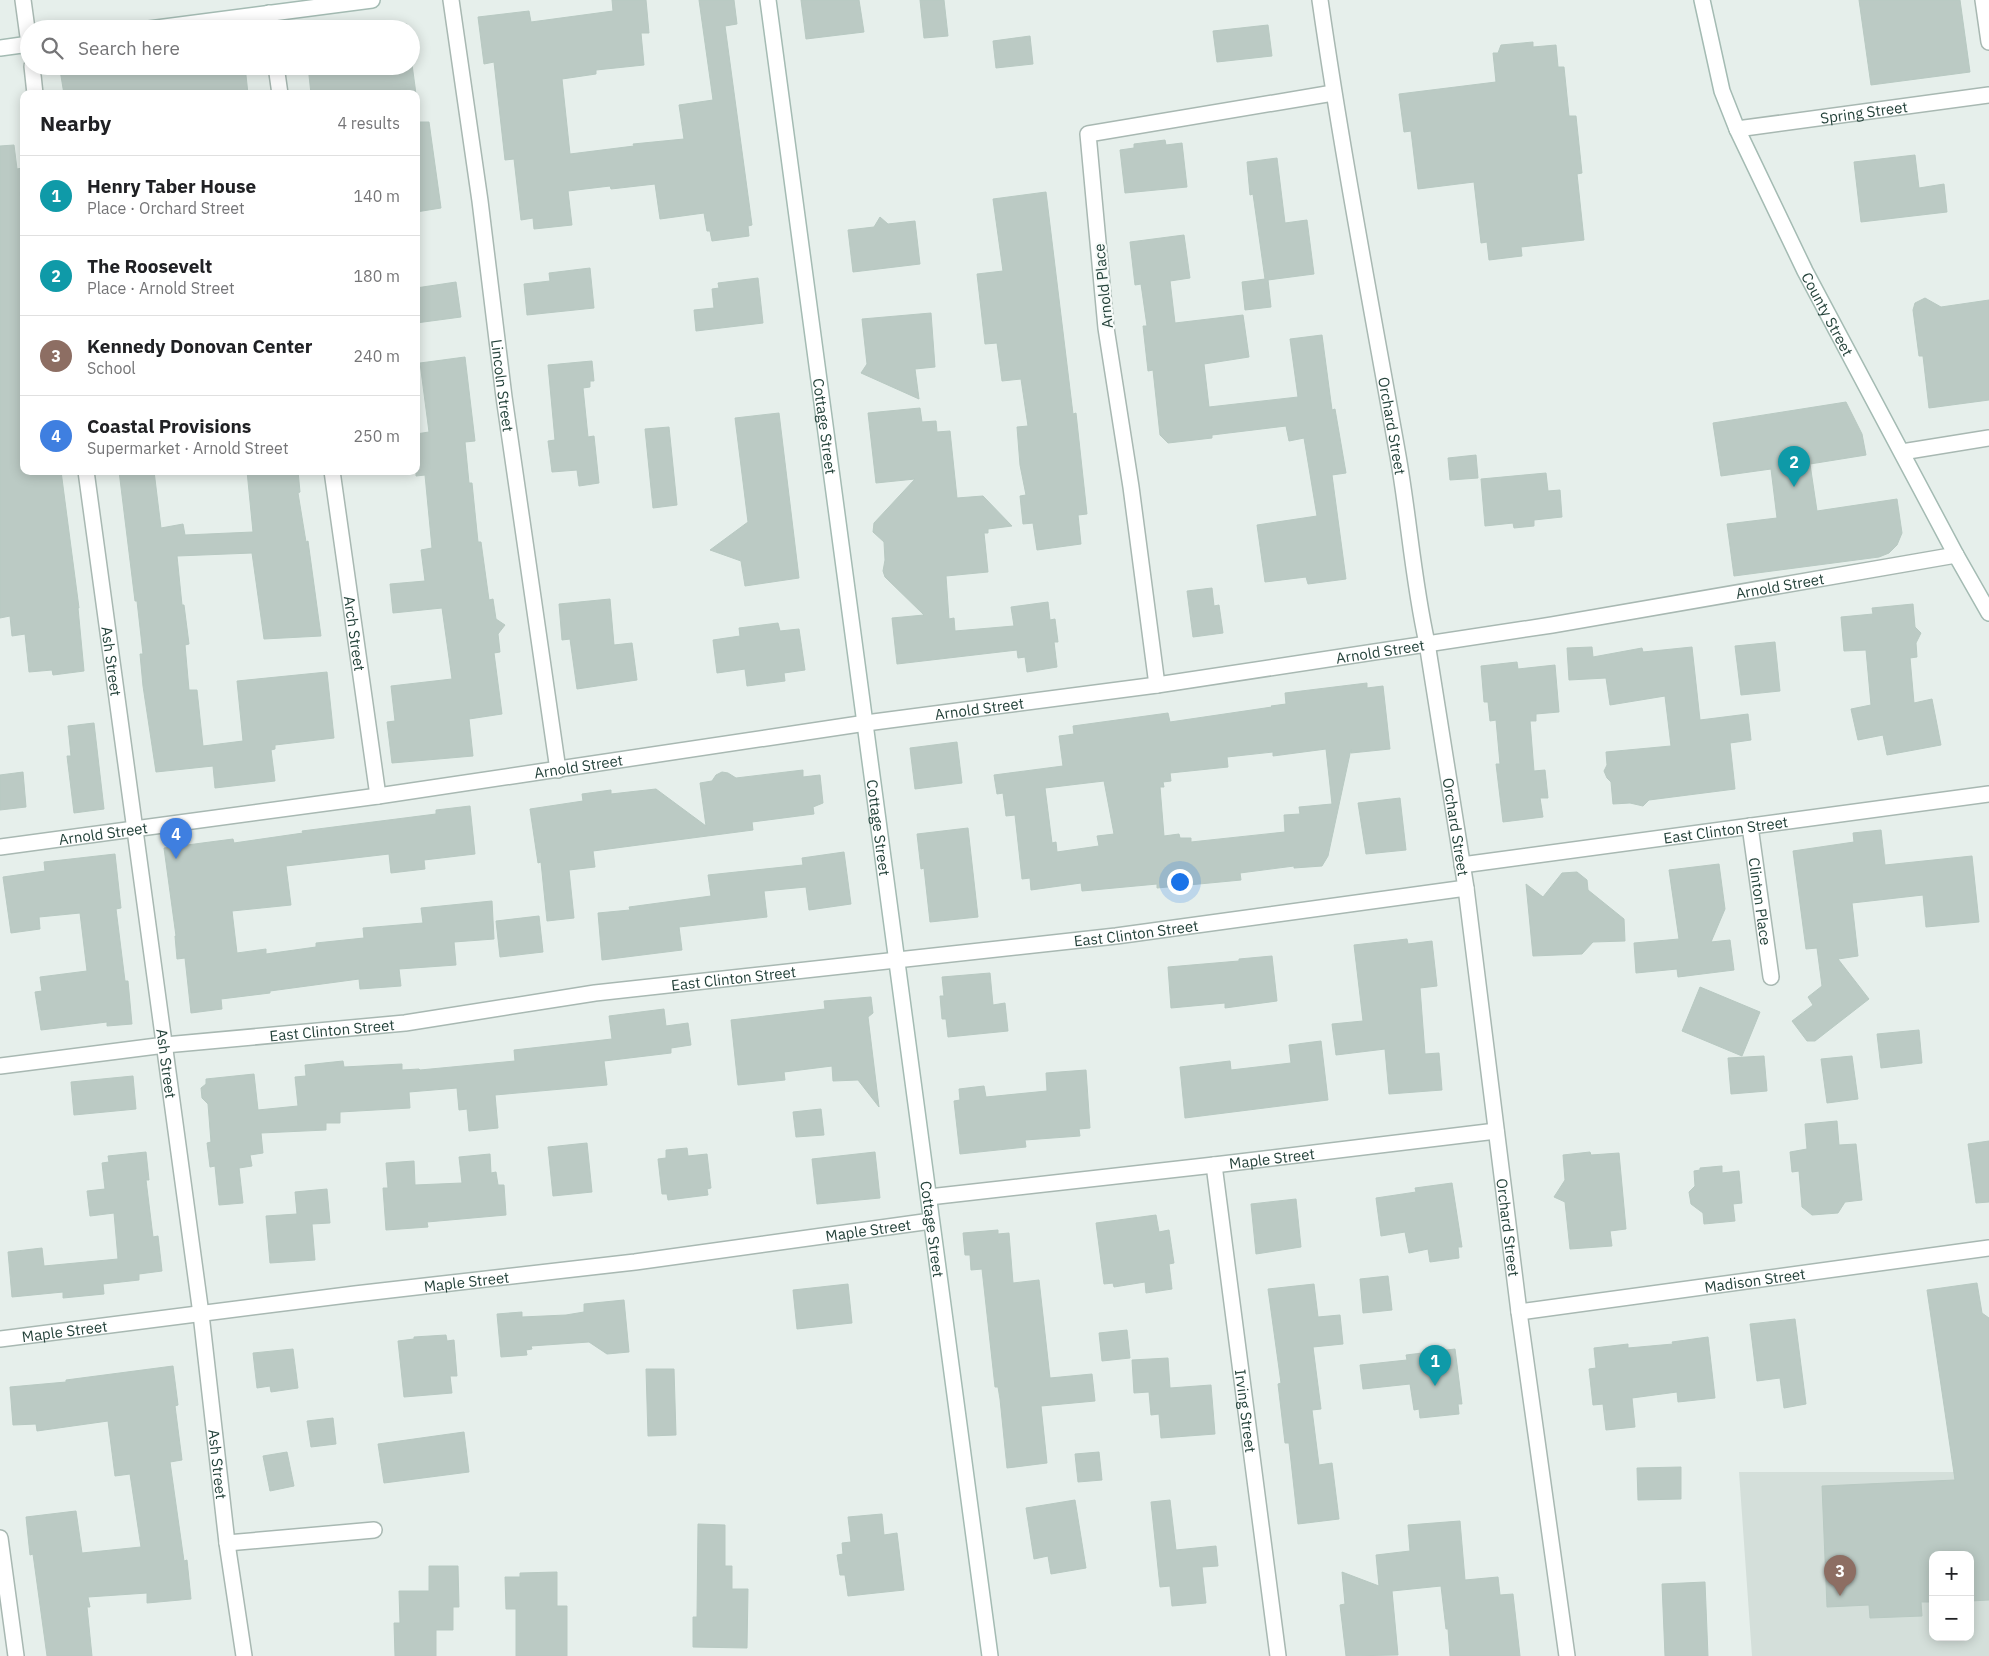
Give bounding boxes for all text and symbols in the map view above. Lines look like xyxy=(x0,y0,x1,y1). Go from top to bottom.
search box xyxy=(20,20,420,75)
icon: search xyxy=(38,34,66,62)
text: Search here xyxy=(78,36,180,60)
street label: Spring Street xyxy=(1819,97,1909,127)
text: Nearby xyxy=(40,109,111,137)
text: 4 results xyxy=(337,113,400,133)
text: Henry Taber House xyxy=(87,174,256,198)
text: 1 xyxy=(51,186,61,206)
text: 140 m xyxy=(353,186,400,206)
text: Place · Orchard Street xyxy=(87,198,245,218)
street label: Arnold Place xyxy=(1089,243,1117,329)
text: The Roosevelt xyxy=(87,254,212,278)
text: 2 xyxy=(51,266,61,286)
text: 180 m xyxy=(353,266,400,286)
street label: County Street xyxy=(1798,269,1858,359)
text: Place · Arnold Street xyxy=(87,278,235,298)
text: Kennedy Donovan Center xyxy=(87,334,312,358)
street label: Lincoln Street xyxy=(488,338,518,433)
text: 3 xyxy=(51,346,61,366)
text: 240 m xyxy=(353,346,400,366)
text: School xyxy=(87,358,136,378)
street label: Orchard Street xyxy=(1374,375,1410,476)
street label: Cottage Street xyxy=(809,377,841,476)
text: Coastal Provisions xyxy=(87,414,251,438)
text: 4 xyxy=(51,426,61,446)
text: 250 m xyxy=(353,426,400,446)
text: Supermarket · Arnold Street xyxy=(87,438,289,458)
pin: 2 xyxy=(1778,446,1810,487)
street label: Arnold Street xyxy=(1734,569,1826,603)
street label: Arch Street xyxy=(340,594,370,672)
street label: Ash Street xyxy=(98,625,126,697)
street label: Arnold Street xyxy=(1334,635,1426,667)
street label: Arnold Street xyxy=(934,693,1025,723)
street label: Arnold Street xyxy=(533,750,624,782)
street label: Orchard Street xyxy=(1439,776,1473,877)
street label: Cottage Street xyxy=(863,778,895,877)
street label: East Clinton Street xyxy=(1662,812,1789,847)
street label: Arnold Street xyxy=(57,818,149,848)
pin: 4 xyxy=(160,818,192,859)
street label: Clinton Place xyxy=(1745,856,1776,946)
your location xyxy=(1167,869,1193,895)
street label: East Clinton Street xyxy=(1073,915,1199,950)
street label: East Clinton Street xyxy=(670,962,797,994)
street label: East Clinton Street xyxy=(269,1015,395,1045)
street label: Ash Street xyxy=(153,1027,181,1100)
street label: Maple Street xyxy=(1228,1143,1316,1173)
street label: Orchard Street xyxy=(1493,1177,1524,1278)
street label: Cottage Street xyxy=(917,1180,949,1278)
street label: Maple Street xyxy=(824,1214,912,1245)
street label: Madison Street xyxy=(1703,1264,1806,1296)
street label: Maple Street xyxy=(423,1267,510,1296)
street label: Maple Street xyxy=(21,1316,108,1346)
pin: 1 xyxy=(1419,1345,1451,1386)
street label: Irving Street xyxy=(1231,1368,1261,1454)
street label: Ash Street xyxy=(205,1428,231,1500)
map controls xyxy=(1929,1551,1974,1641)
button: + xyxy=(1929,1551,1974,1596)
pin: 3 xyxy=(1824,1555,1856,1596)
button: − xyxy=(1929,1596,1974,1641)

